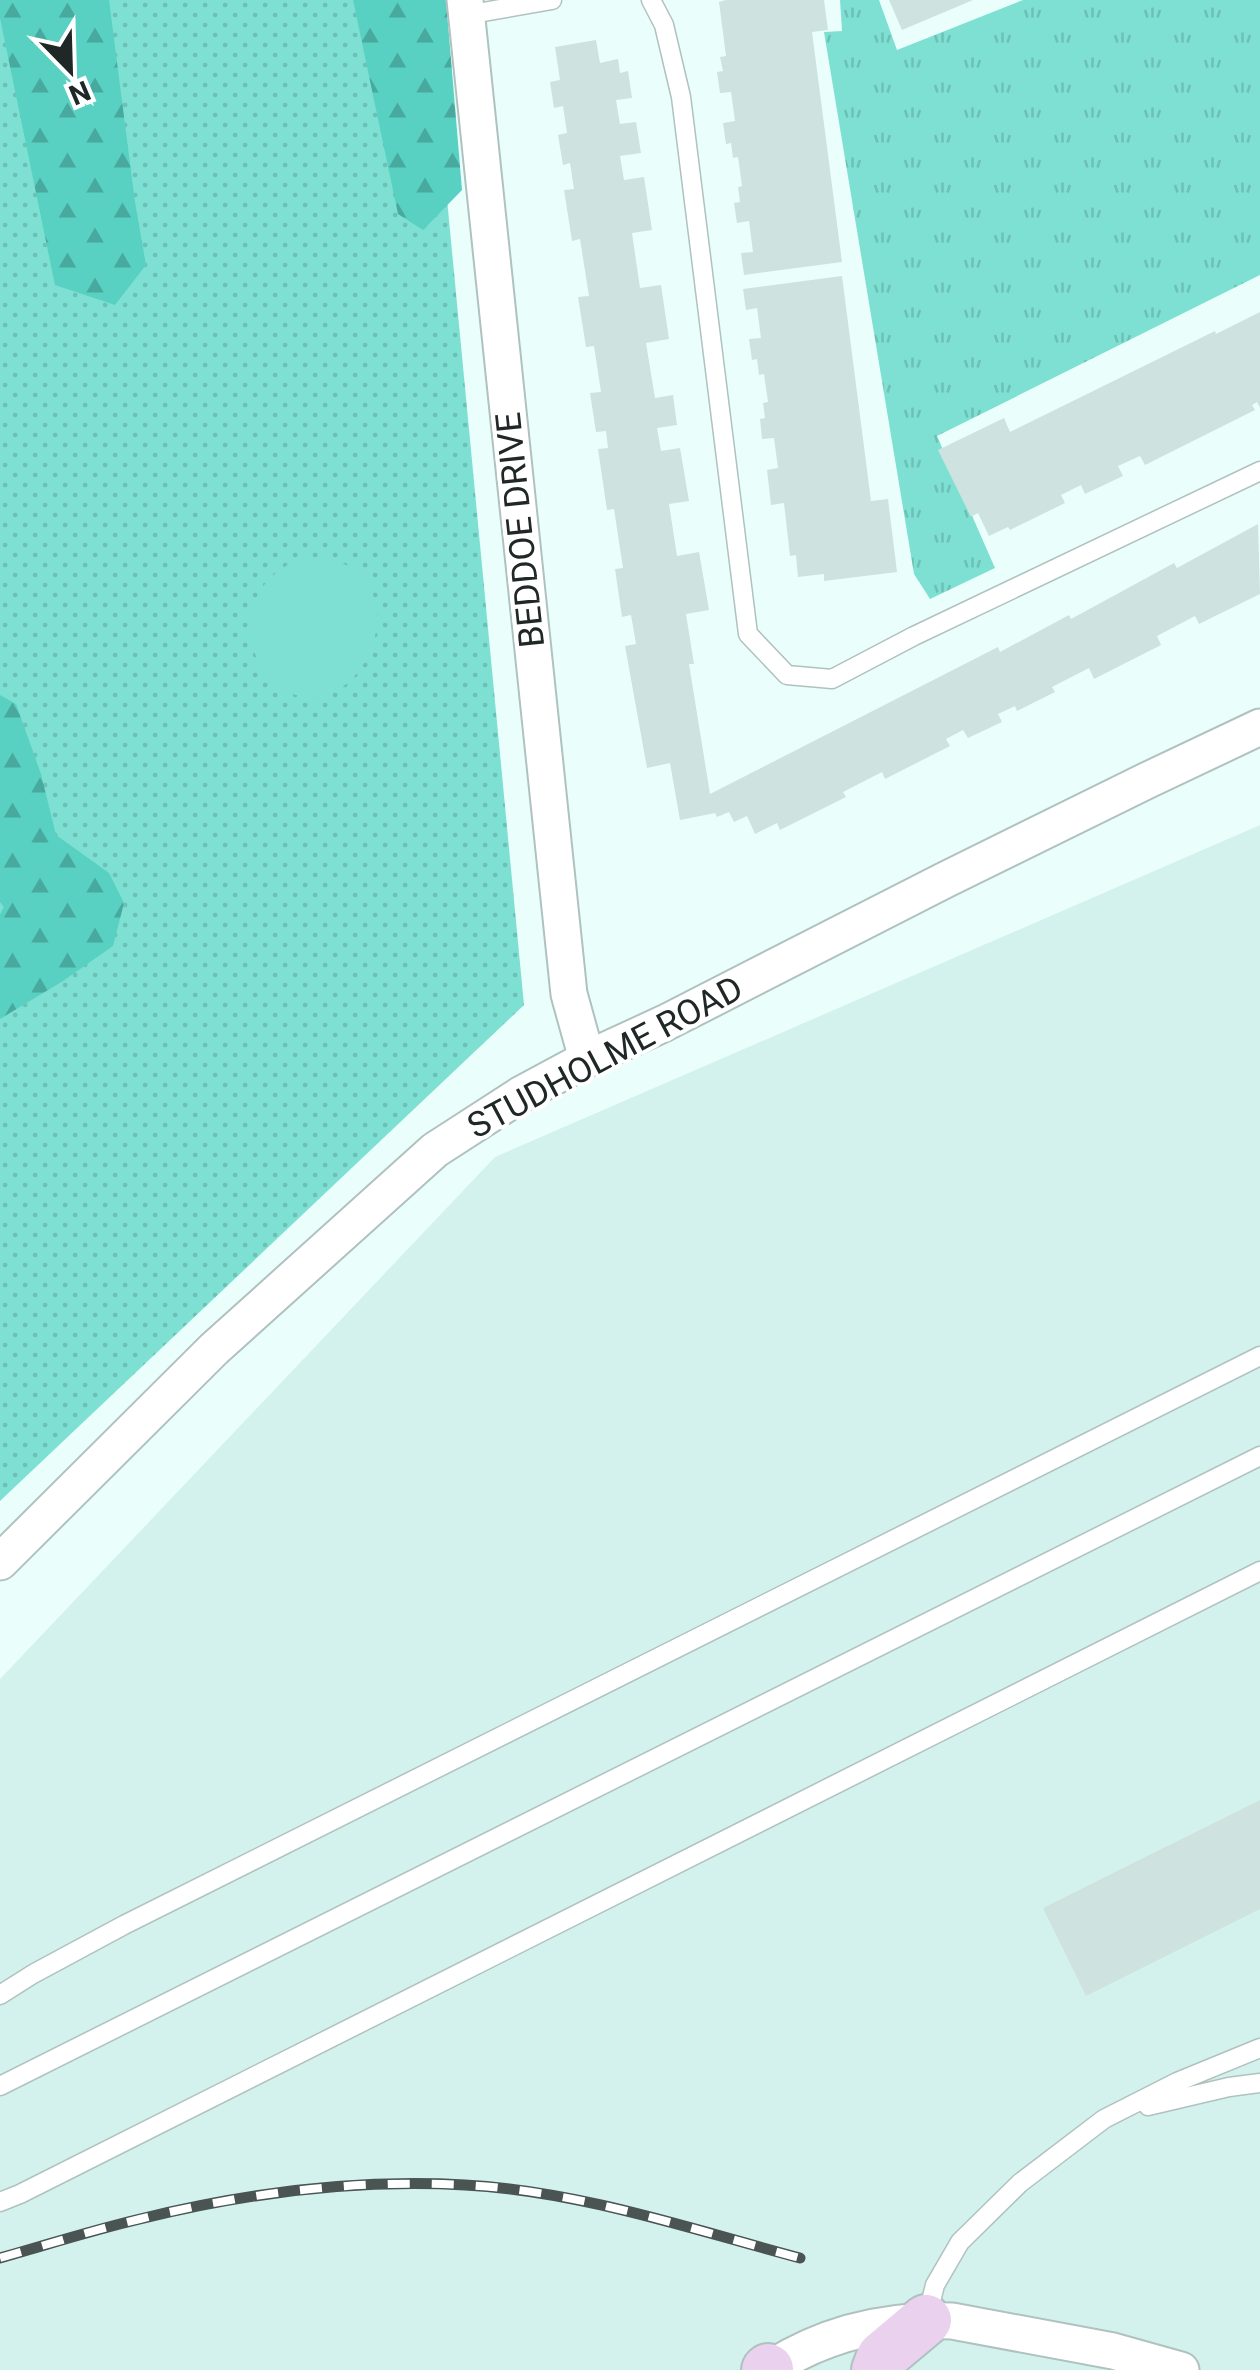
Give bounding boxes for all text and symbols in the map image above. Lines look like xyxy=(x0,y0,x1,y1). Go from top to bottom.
north arrow xyxy=(20,20,120,120)
text: N xyxy=(64,74,95,112)
street label: BEDDOE DRIVE xyxy=(488,410,553,650)
street label: STUDHOLME ROAD xyxy=(461,968,750,1147)

